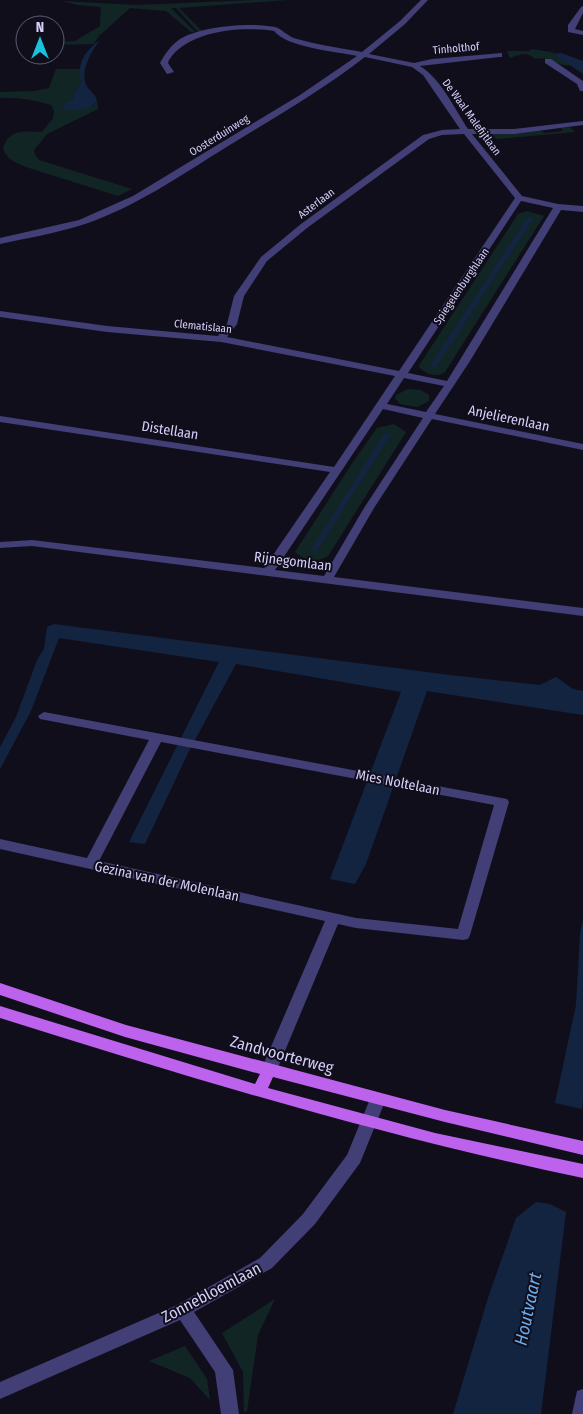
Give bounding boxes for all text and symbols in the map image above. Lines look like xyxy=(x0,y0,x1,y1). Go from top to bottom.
north arrow xyxy=(15,15,65,65)
text: N xyxy=(36,19,44,36)
street label: Tinholthof xyxy=(432,40,480,57)
street label: De Waal Malefijtlaan xyxy=(440,77,504,158)
street label: Oosterduinweg xyxy=(187,112,252,159)
street label: Asterlaan xyxy=(295,185,337,221)
street label: Spiegelenburghlaan xyxy=(431,245,492,327)
street label: Clematislaan xyxy=(173,317,232,336)
street label: Anjelierenlaan xyxy=(467,402,551,435)
street label: Distellaan xyxy=(140,418,200,443)
street label: Rijnegomlaan xyxy=(253,548,333,575)
street label: Mies Noltelaan xyxy=(354,766,441,799)
street label: Gezina van der Molenlaan xyxy=(93,858,241,905)
street label: Zandvoorterweg xyxy=(228,1032,336,1078)
street label: Zonnebloemlaan xyxy=(158,1258,264,1327)
water label: Houtvaart xyxy=(510,1270,546,1348)

